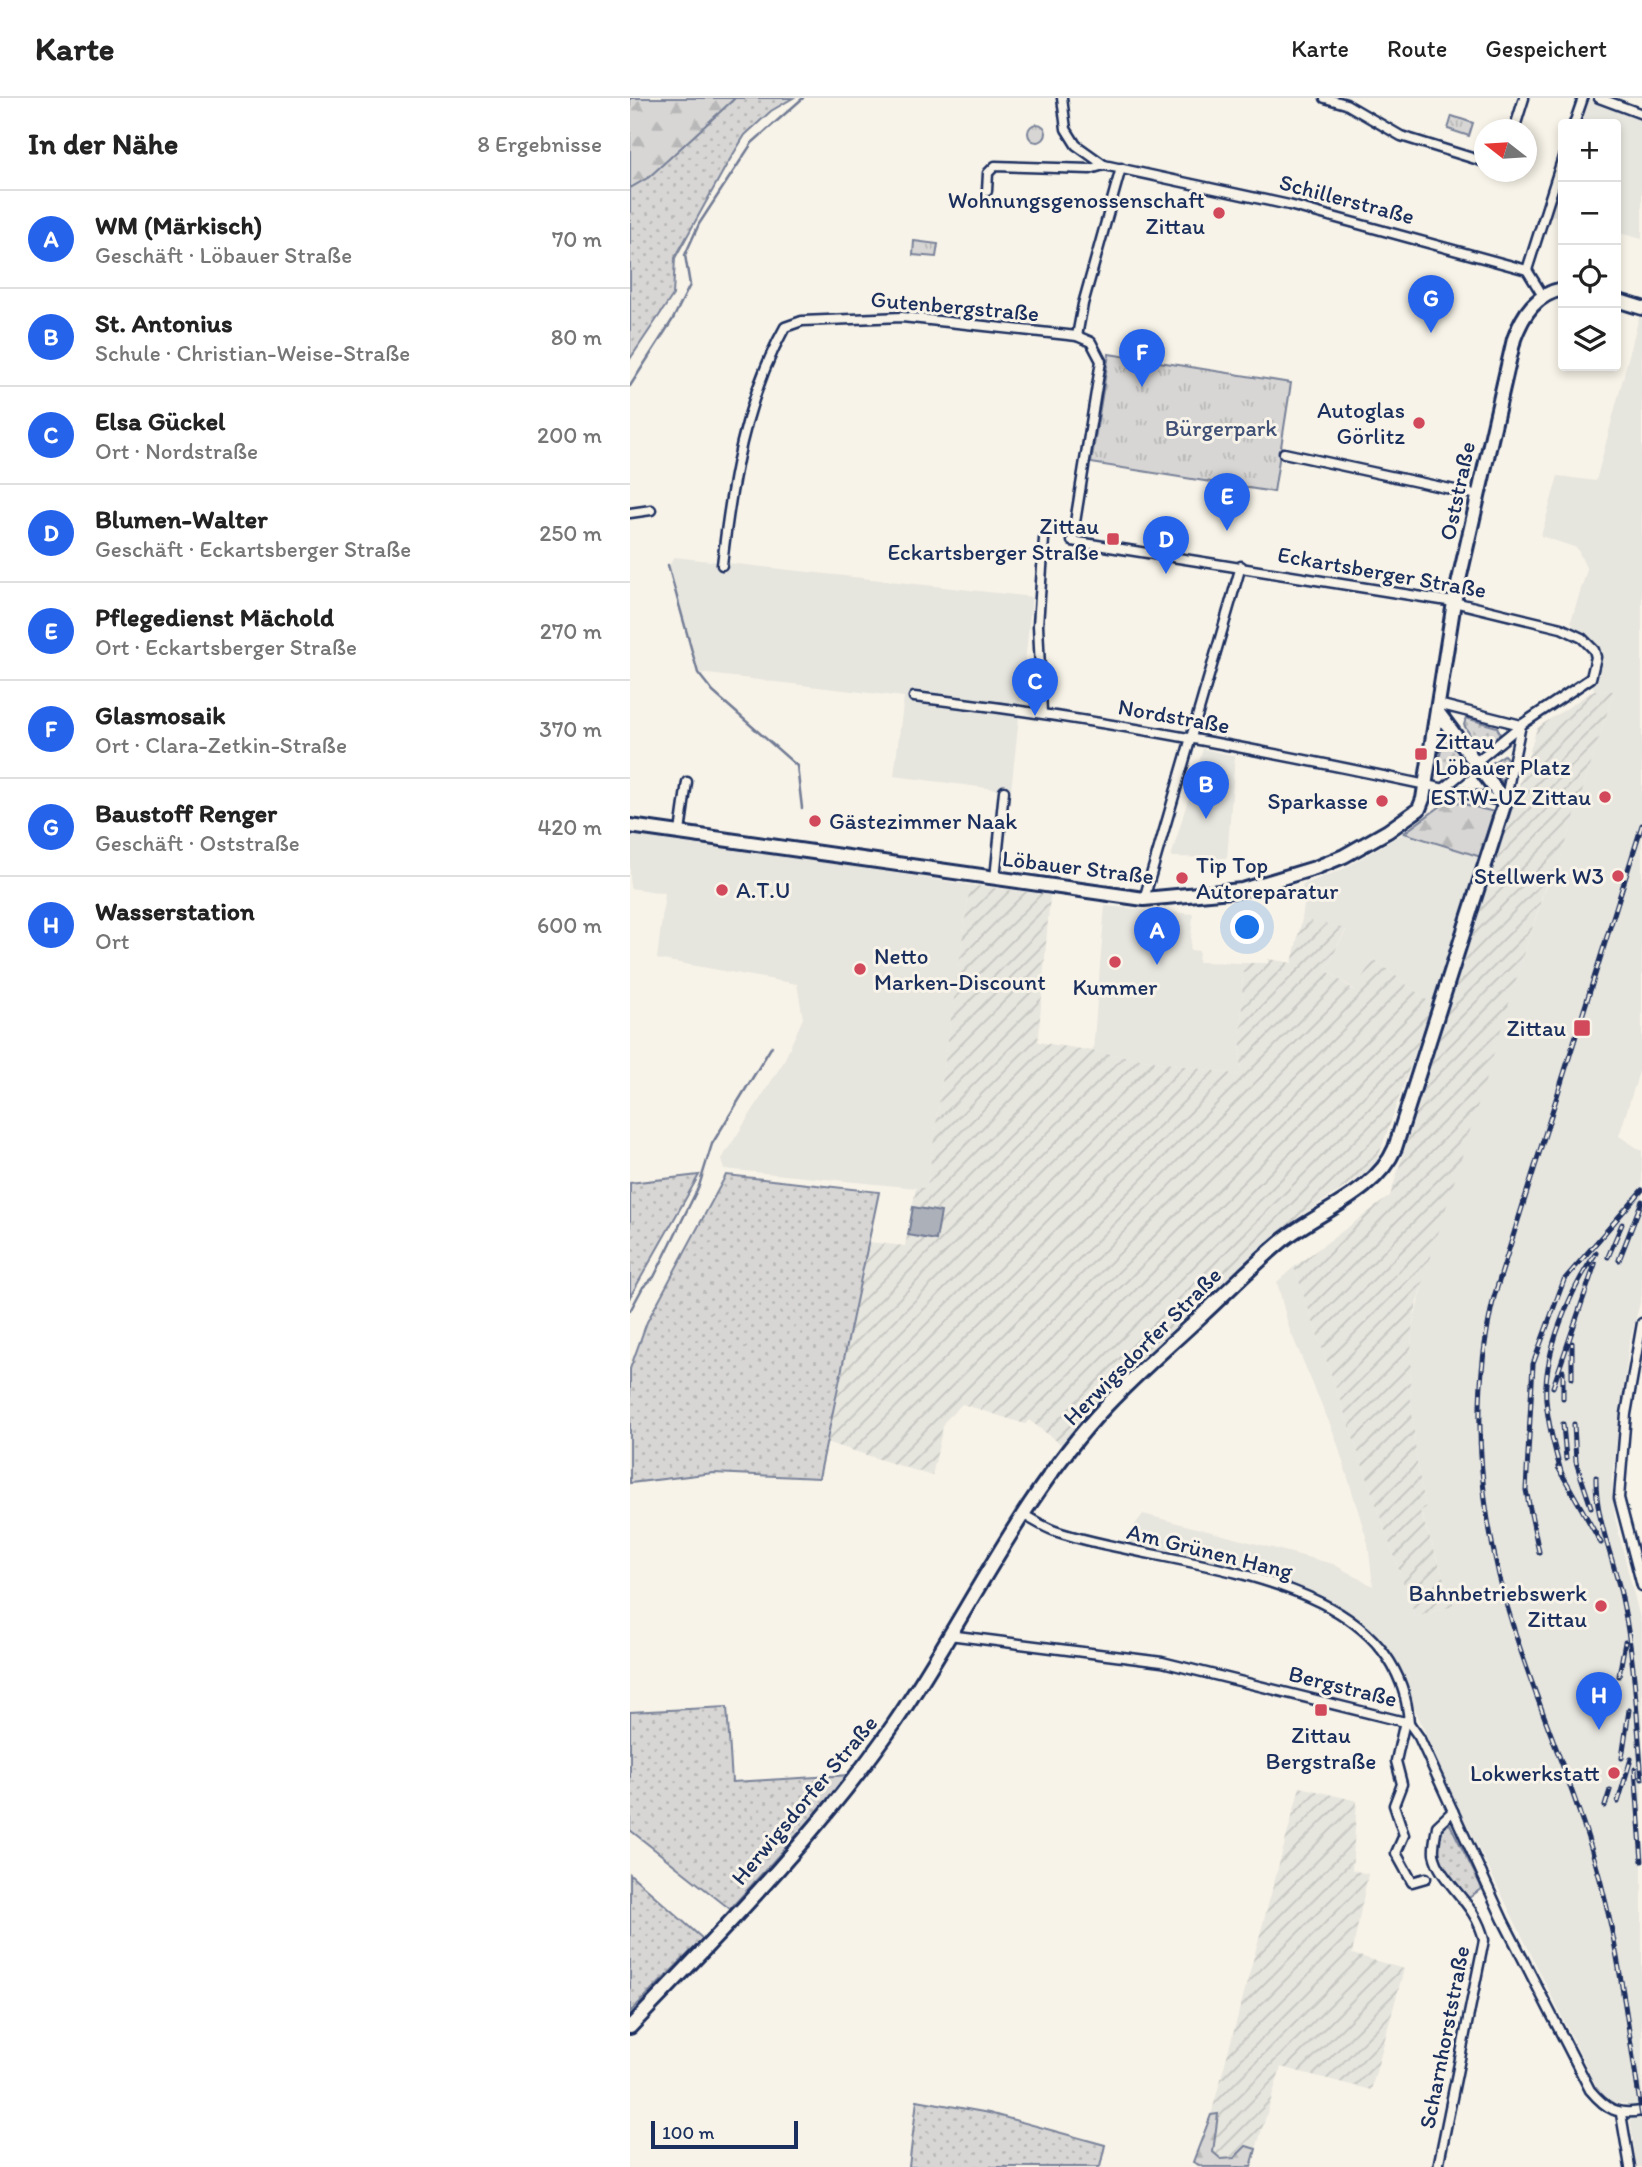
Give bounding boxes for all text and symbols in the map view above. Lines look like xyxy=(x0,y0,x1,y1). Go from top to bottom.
text: Karte xyxy=(35,29,114,68)
text: Karte xyxy=(1291,34,1349,63)
text: Route xyxy=(1387,34,1447,63)
text: Gespeichert xyxy=(1485,34,1607,63)
north arrow xyxy=(1474,119,1537,182)
map controls xyxy=(1558,119,1621,371)
button: + xyxy=(1558,119,1621,182)
text: In der Nähe xyxy=(28,125,178,162)
text: 8 Ergebnisse xyxy=(477,130,602,158)
street label: Schillerstraße xyxy=(1276,168,1418,230)
button: − xyxy=(1558,182,1621,245)
place label: Wohnungsgenossenschaft Zittau xyxy=(948,186,1205,240)
marker: Wohnungsgenossenschaft Zittau xyxy=(1211,205,1227,221)
text: WM (Märkisch) xyxy=(95,209,262,241)
text: A xyxy=(44,225,58,253)
text: 70 m xyxy=(552,225,602,253)
text: Geschäft · Löbauer Straße xyxy=(95,241,352,269)
button: locate xyxy=(1558,245,1621,308)
pin: G xyxy=(1408,275,1454,333)
street label: Gutenbergstraße xyxy=(870,285,1040,327)
text: St. Antonius xyxy=(95,307,233,339)
button: layers xyxy=(1558,308,1621,371)
text: B xyxy=(44,323,58,351)
text: 80 m xyxy=(551,323,602,351)
pin: F xyxy=(1119,329,1165,387)
text: Schule · Christian-Weise-Straße xyxy=(95,339,410,367)
place label: Autoglas Görlitz xyxy=(1317,396,1405,450)
text: Elsa Gückel xyxy=(95,405,225,437)
park label: Bürgerpark xyxy=(1165,414,1277,442)
marker: Autoglas Görlitz xyxy=(1411,415,1427,431)
text: C xyxy=(44,421,58,449)
text: 200 m xyxy=(537,421,602,449)
text: Ort · Nordstraße xyxy=(95,437,258,465)
street label: Oststraße xyxy=(1433,439,1481,543)
pin: E xyxy=(1204,473,1250,531)
text: Blumen-Walter xyxy=(95,503,268,535)
place label: Zittau Eckartsberger Straße xyxy=(887,512,1099,566)
pin: D xyxy=(1143,516,1189,574)
text: D xyxy=(43,519,59,547)
text: 250 m xyxy=(539,519,602,547)
marker: Zittau Eckartsberger Straße xyxy=(1105,531,1121,547)
text: Geschäft · Eckartsberger Straße xyxy=(95,535,411,563)
street label: Eckartsberger Straße xyxy=(1275,540,1489,604)
text: Pflegedienst Mächold xyxy=(95,601,334,633)
text: E xyxy=(45,617,57,645)
text: 270 m xyxy=(540,617,602,645)
text: Ort · Eckartsberger Straße xyxy=(95,633,357,661)
pin: C xyxy=(1012,658,1058,716)
street label: Nordstraße xyxy=(1116,692,1232,740)
text: Glasmosaik xyxy=(95,699,226,731)
text: F xyxy=(45,715,57,743)
text: 370 m xyxy=(539,715,602,743)
place label: Zittau Löbauer Platz xyxy=(1435,727,1571,781)
text: Ort · Clara-Zetkin-Straße xyxy=(95,731,347,759)
marker: Zittau Löbauer Platz xyxy=(1413,746,1429,762)
pin: B xyxy=(1183,761,1229,819)
place label: ESTW-UZ Zittau xyxy=(1431,783,1591,811)
place label: Sparkasse xyxy=(1267,787,1368,815)
marker: ESTW-UZ Zittau xyxy=(1597,789,1613,805)
marker: Sparkasse xyxy=(1374,793,1390,809)
text: Baustoff Renger xyxy=(95,797,277,829)
place label: Gästezimmer Naak xyxy=(829,807,1017,835)
text: G xyxy=(43,813,59,841)
text: 420 m xyxy=(537,813,602,841)
marker: Gästezimmer Naak xyxy=(807,813,823,829)
text: Geschäft · Oststraße xyxy=(95,829,300,857)
street label: Löbauer Straße xyxy=(1001,844,1155,890)
place label: Tip Top Autoreparatur xyxy=(1196,851,1338,905)
place label: Stellwerk W3 xyxy=(1474,862,1604,890)
marker: Stellwerk W3 xyxy=(1610,868,1626,884)
marker: Tip Top Autoreparatur xyxy=(1174,870,1190,886)
place label: A.T.U xyxy=(736,876,790,904)
marker: A.T.U xyxy=(714,882,730,898)
text: Wasserstation xyxy=(95,895,255,927)
pin: A xyxy=(1134,907,1180,965)
your location xyxy=(1230,910,1264,944)
text: H xyxy=(43,911,59,939)
text: 600 m xyxy=(537,911,602,939)
text: Ort xyxy=(95,927,129,955)
place label: Netto Marken-Discount xyxy=(874,942,1046,996)
marker: Kummer xyxy=(1107,954,1123,970)
marker: Netto Marken-Discount xyxy=(852,961,868,977)
place label: Kummer xyxy=(1072,973,1158,1001)
place label: Zittau xyxy=(1507,1014,1566,1042)
marker: Zittau xyxy=(1572,1018,1592,1038)
street label: Herwigsdorfer Straße xyxy=(1057,1261,1227,1431)
street label: Am Grünen Hang xyxy=(1124,1517,1296,1585)
place label: Bahnbetriebswerk Zittau xyxy=(1409,1579,1587,1633)
marker: Bahnbetriebswerk Zittau xyxy=(1593,1598,1609,1614)
street label: Bergstraße xyxy=(1286,1659,1400,1713)
pin: H xyxy=(1576,1672,1622,1730)
marker: Zittau Bergstraße xyxy=(1313,1702,1329,1718)
street label: Herwigsdorfer Straße xyxy=(725,1709,883,1891)
place label: Zittau Bergstraße xyxy=(1266,1721,1376,1775)
place label: Lokwerkstatt xyxy=(1470,1759,1600,1787)
marker: Lokwerkstatt xyxy=(1606,1765,1622,1781)
street label: Scharnhorststraße xyxy=(1413,1943,1475,2131)
scale bar xyxy=(651,2118,798,2150)
text: 100 m xyxy=(662,2121,714,2144)

